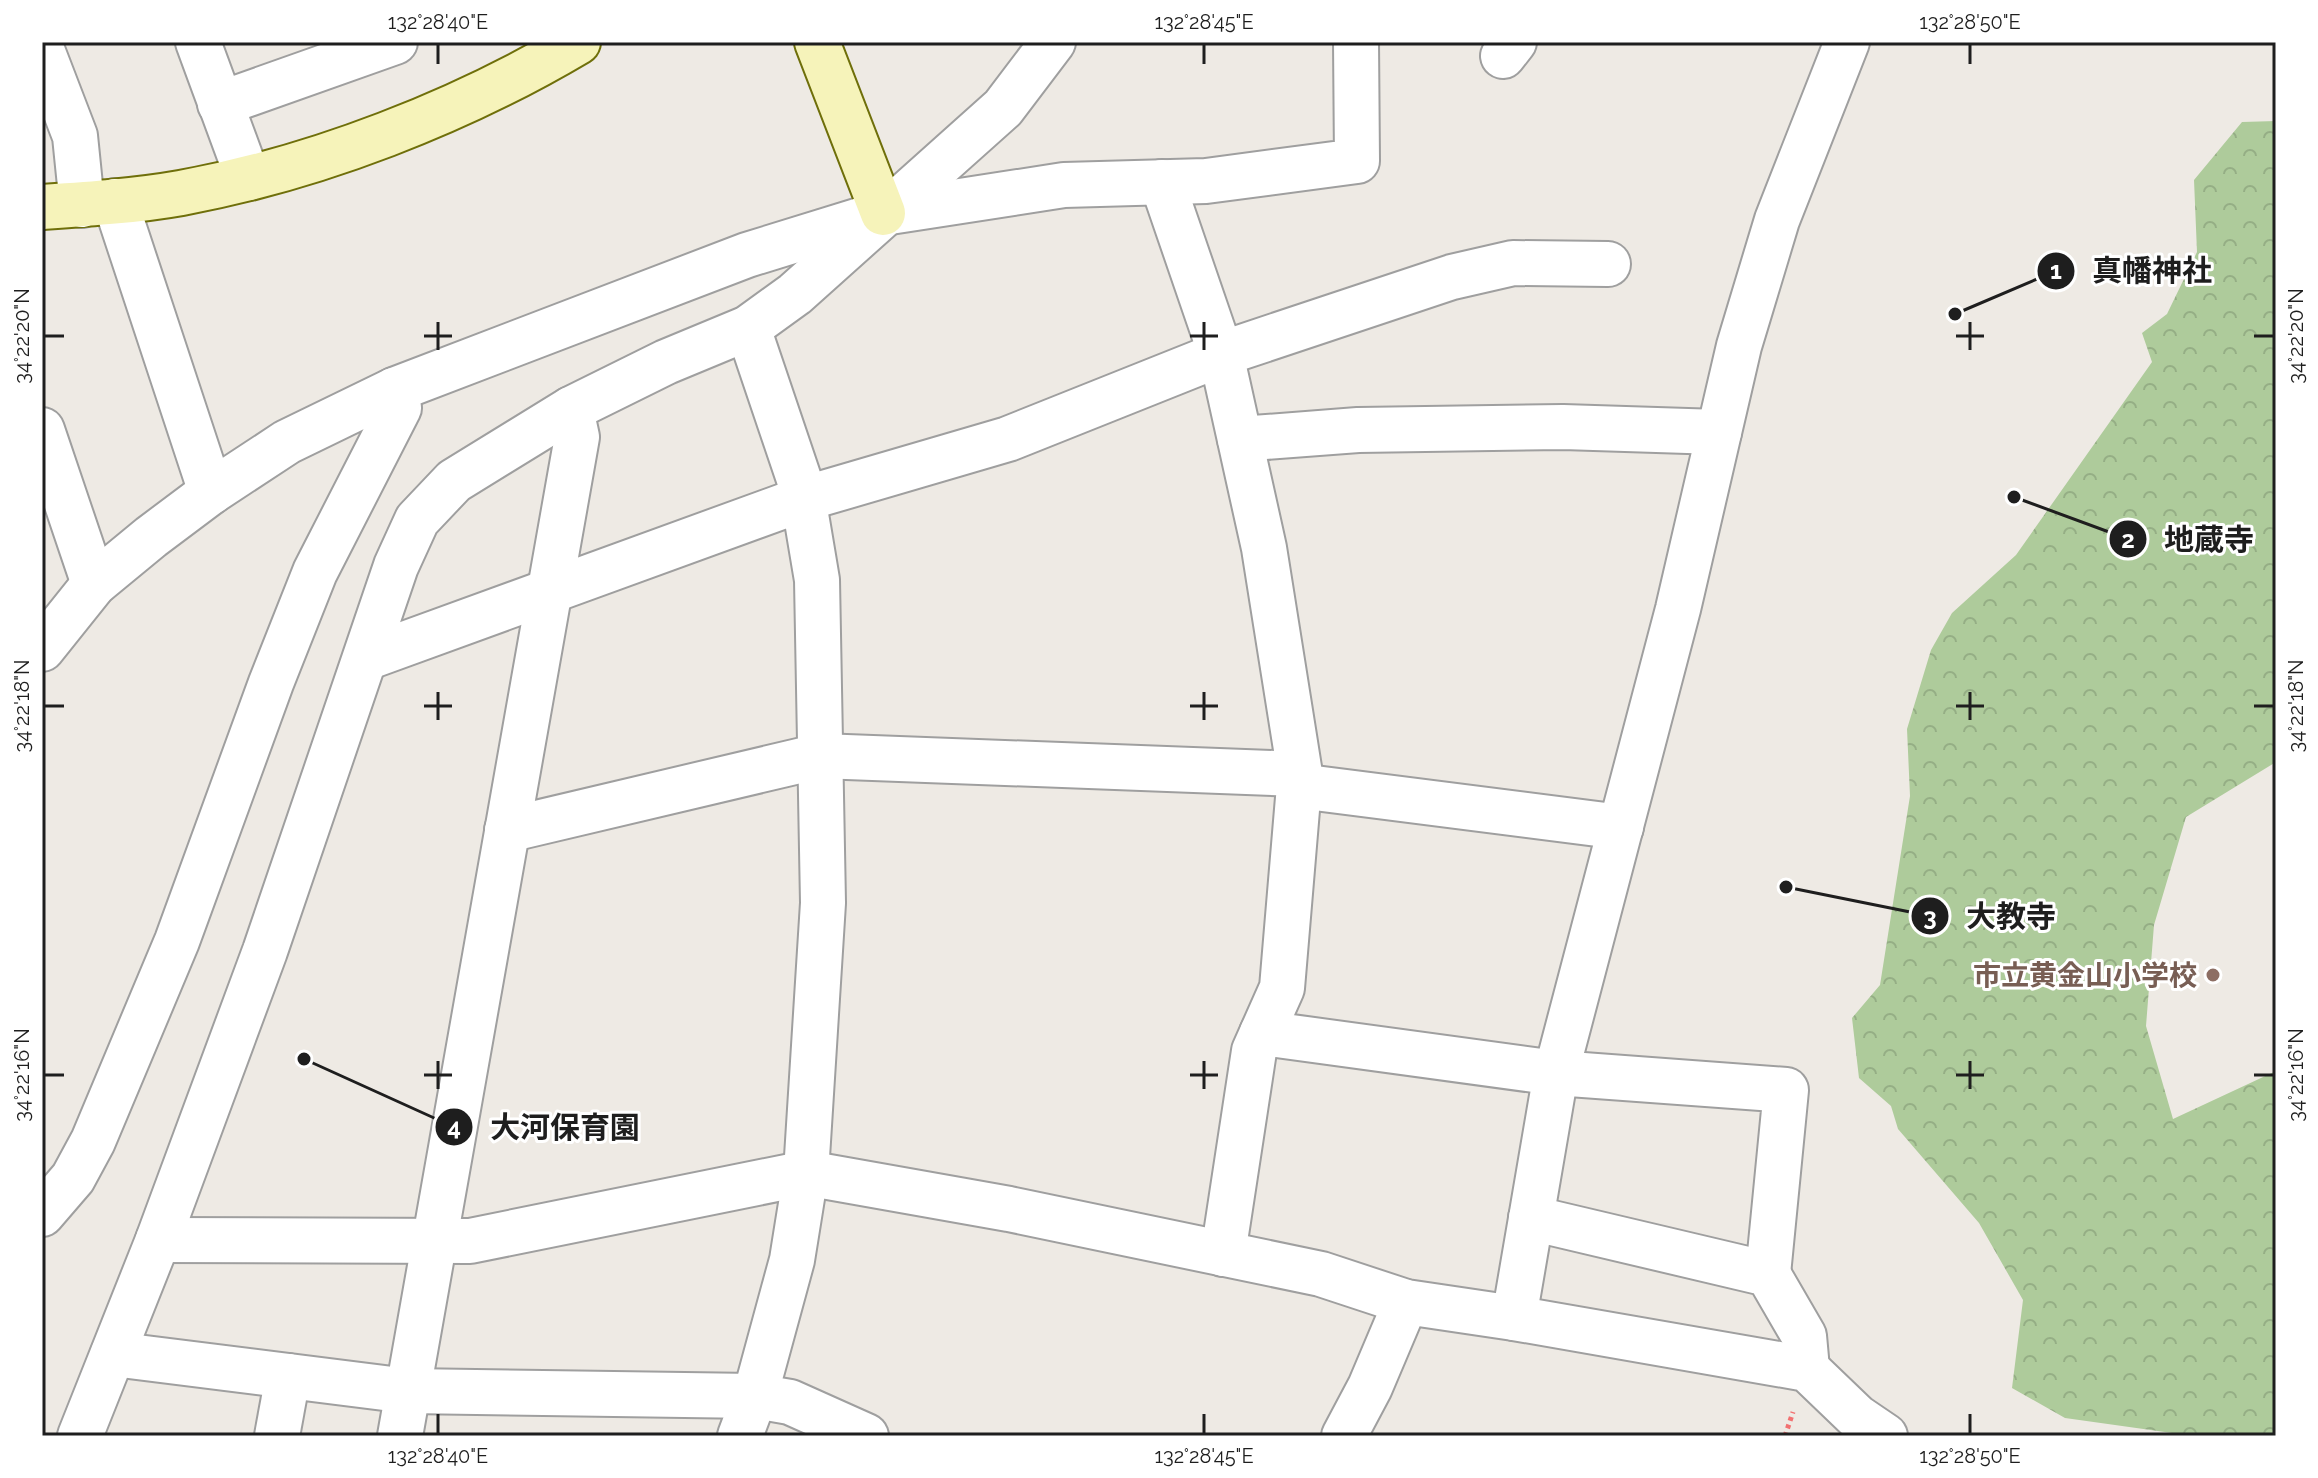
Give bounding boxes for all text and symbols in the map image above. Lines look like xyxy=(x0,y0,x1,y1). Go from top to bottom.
text: 132°28'40"E xyxy=(388,10,488,34)
text: 132°28'45"E xyxy=(1154,10,1254,34)
text: 132°28'50"E xyxy=(1919,10,2021,34)
callout: 真幡神社 xyxy=(2036,244,2228,298)
text: 真幡神社 xyxy=(2092,253,2212,288)
text: 1 xyxy=(2050,256,2062,285)
text: 34°22'20"N xyxy=(10,288,34,384)
text: 34°22'20"N xyxy=(2284,288,2308,384)
callout: 地蔵寺 xyxy=(2108,512,2270,566)
text: 地蔵寺 xyxy=(2164,522,2254,557)
text: 2 xyxy=(2121,525,2135,554)
text: 34°22'18"N xyxy=(10,659,34,753)
text: 34°22'18"N xyxy=(2284,659,2308,753)
callout: 大教寺 xyxy=(1910,889,2072,943)
text: 大教寺 xyxy=(1966,899,2056,934)
text: 3 xyxy=(1923,902,1937,931)
place label: 市立黄金山小学校 xyxy=(1973,959,2197,992)
marker: 市立黄金山小学校 xyxy=(2204,966,2222,984)
text: 34°22'16"N xyxy=(10,1028,34,1122)
text: 34°22'16"N xyxy=(2284,1028,2308,1122)
callout: 大河保育園 xyxy=(434,1100,656,1154)
text: 大河保育園 xyxy=(490,1110,640,1145)
text: 4 xyxy=(447,1113,461,1142)
text: 132°28'40"E xyxy=(388,1444,488,1468)
text: 132°28'45"E xyxy=(1154,1444,1254,1468)
text: 132°28'50"E xyxy=(1919,1444,2021,1468)

